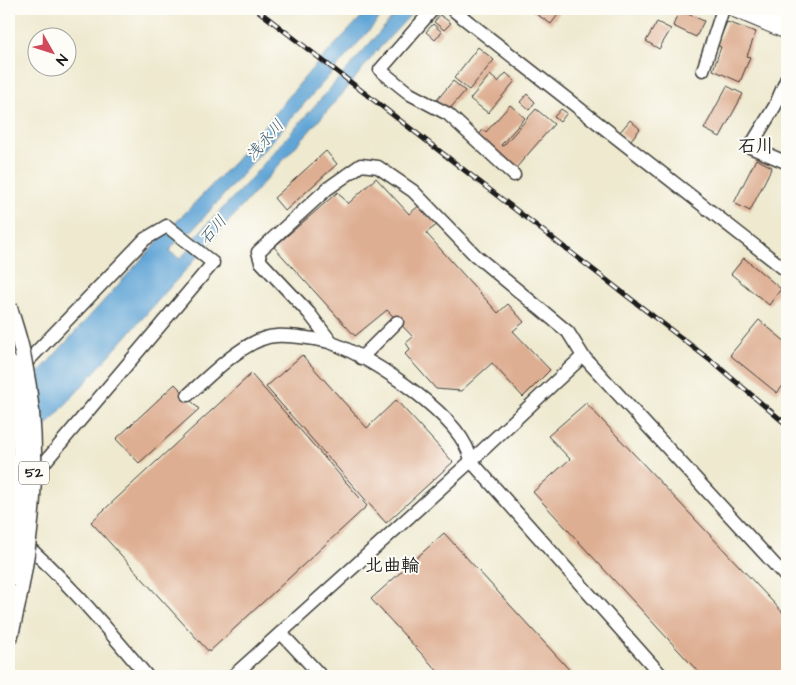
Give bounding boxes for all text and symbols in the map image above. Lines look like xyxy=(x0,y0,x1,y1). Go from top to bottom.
north arrow xyxy=(28,28,78,78)
text: N xyxy=(51,50,72,69)
water label: 浅永川 xyxy=(241,115,289,165)
district label: 石川 xyxy=(738,134,774,159)
water label: 石川 xyxy=(194,211,232,249)
road number: 52 xyxy=(19,462,49,484)
district label: 北曲輪 xyxy=(365,553,420,578)

